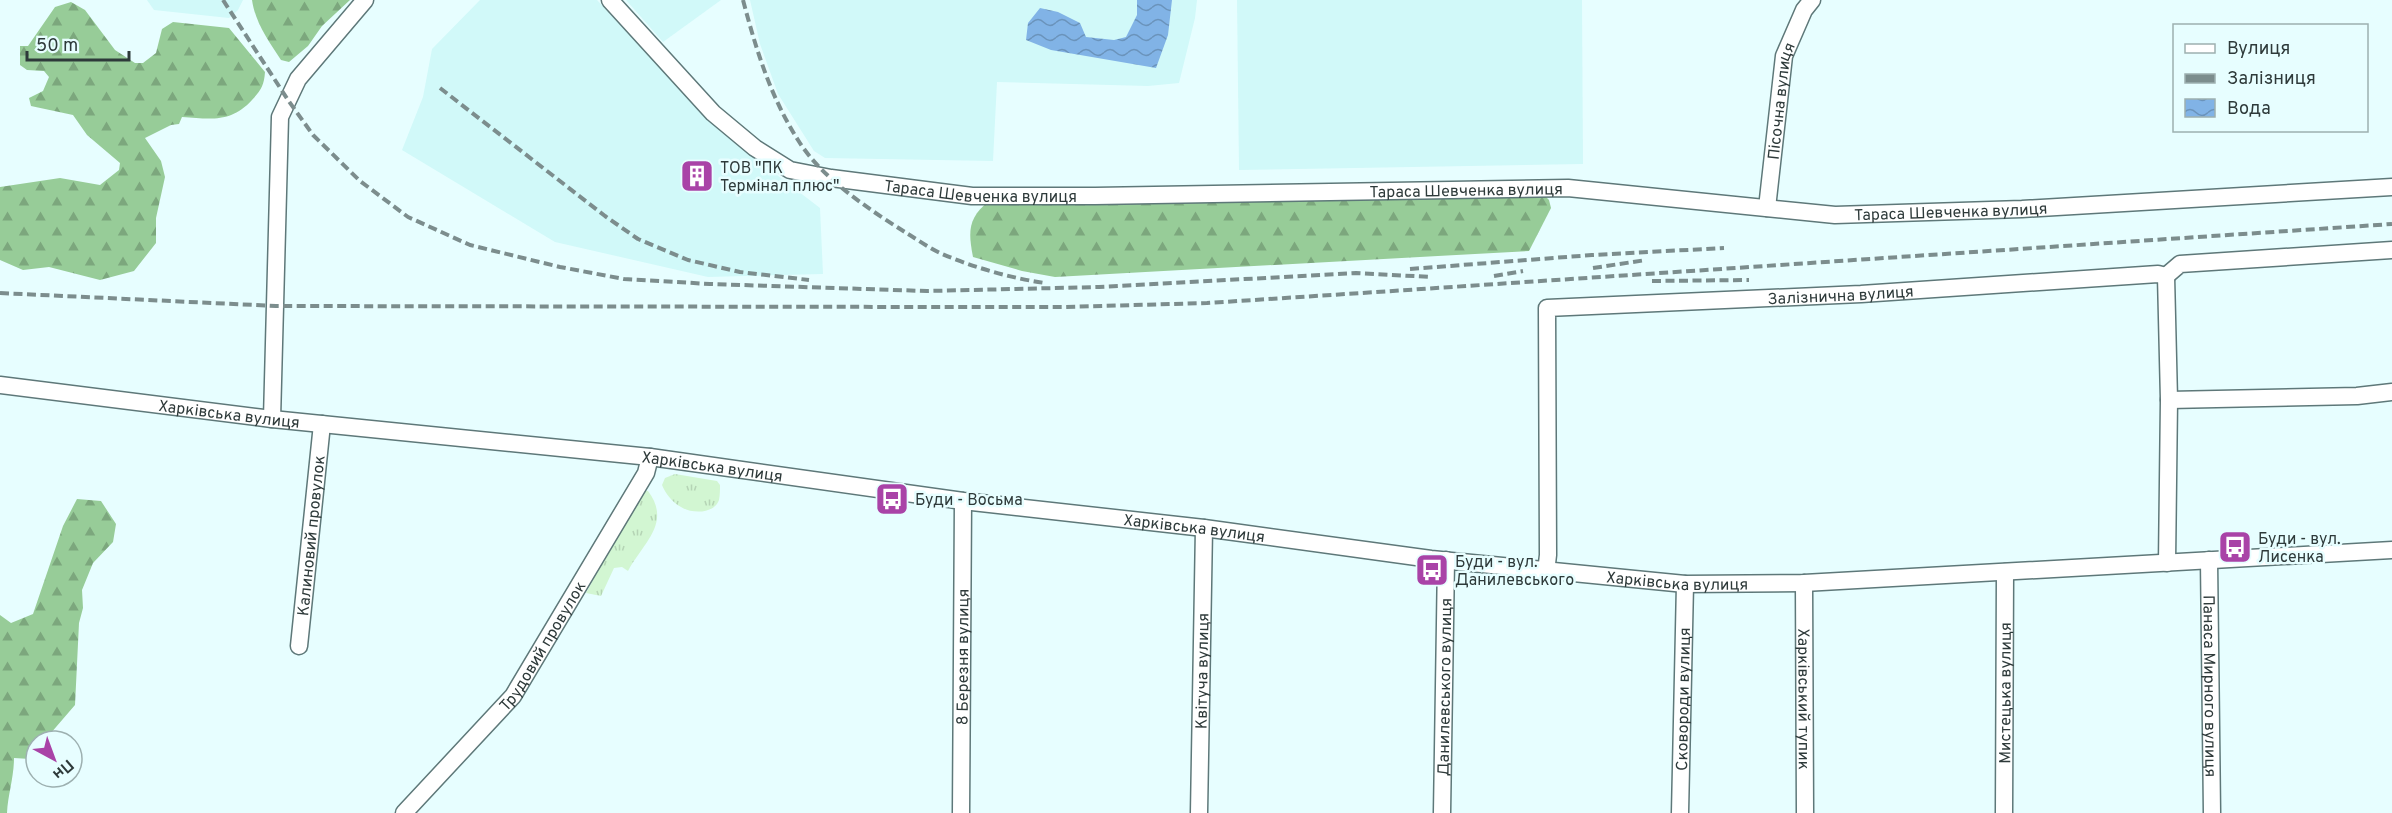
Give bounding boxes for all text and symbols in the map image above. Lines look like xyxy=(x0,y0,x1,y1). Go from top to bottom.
scale bar xyxy=(27,24,129,62)
legend xyxy=(2173,24,2368,132)
text: 50 m xyxy=(36,35,78,58)
text: Вулиця xyxy=(2227,38,2290,61)
street label: Пісочна вулиця xyxy=(1764,40,1801,161)
text: Залізниця xyxy=(2227,68,2316,91)
text: Вода xyxy=(2227,98,2271,121)
building icon: ТОВ "ПК Термінал плюс" xyxy=(679,158,715,194)
place label: ТОВ "ПК Термінал плюс" xyxy=(720,159,840,197)
street label: Тараса Шевченка вулиця xyxy=(883,177,1077,208)
street label: Тараса Шевченка вулиця xyxy=(1369,180,1563,203)
street label: Тараса Шевченка вулиця xyxy=(1854,200,2048,226)
street label: Залізнична вулиця xyxy=(1767,282,1914,310)
street label: Харківська вулиця xyxy=(157,397,301,434)
street label: Харківська вулиця xyxy=(641,448,784,488)
street label: Калиновий провулок xyxy=(294,454,331,617)
bus stop icon: Буди - Восьма xyxy=(874,481,910,517)
place label: Буди - Восьма xyxy=(915,491,1023,511)
street label: Харківська вулиця xyxy=(1122,511,1266,548)
bus stop icon: Буди - вул. Лисенка xyxy=(2217,529,2253,565)
place label: Буди - вул. Лисенка xyxy=(2258,530,2341,568)
bus stop icon: Буди - вул. Данилевського xyxy=(1414,552,1450,588)
place label: Буди - вул. Данилевського xyxy=(1455,553,1574,591)
street label: Харківська вулиця xyxy=(1605,568,1748,596)
street label: Трудовий провулок xyxy=(496,578,591,716)
street label: 8 Березня вулиця xyxy=(954,589,974,725)
street label: Панаса Мирного вулиця xyxy=(2197,595,2220,777)
street label: Данилевського вулиця xyxy=(1435,598,1457,776)
street label: Квітуча вулиця xyxy=(1192,613,1215,729)
street label: Мистецька вулиця xyxy=(1996,622,2017,764)
street label: Сковороди вулиця xyxy=(1673,627,1696,771)
street label: Харківський тупик xyxy=(1792,628,1813,770)
north arrow xyxy=(24,729,84,789)
text: Пн xyxy=(48,754,77,783)

